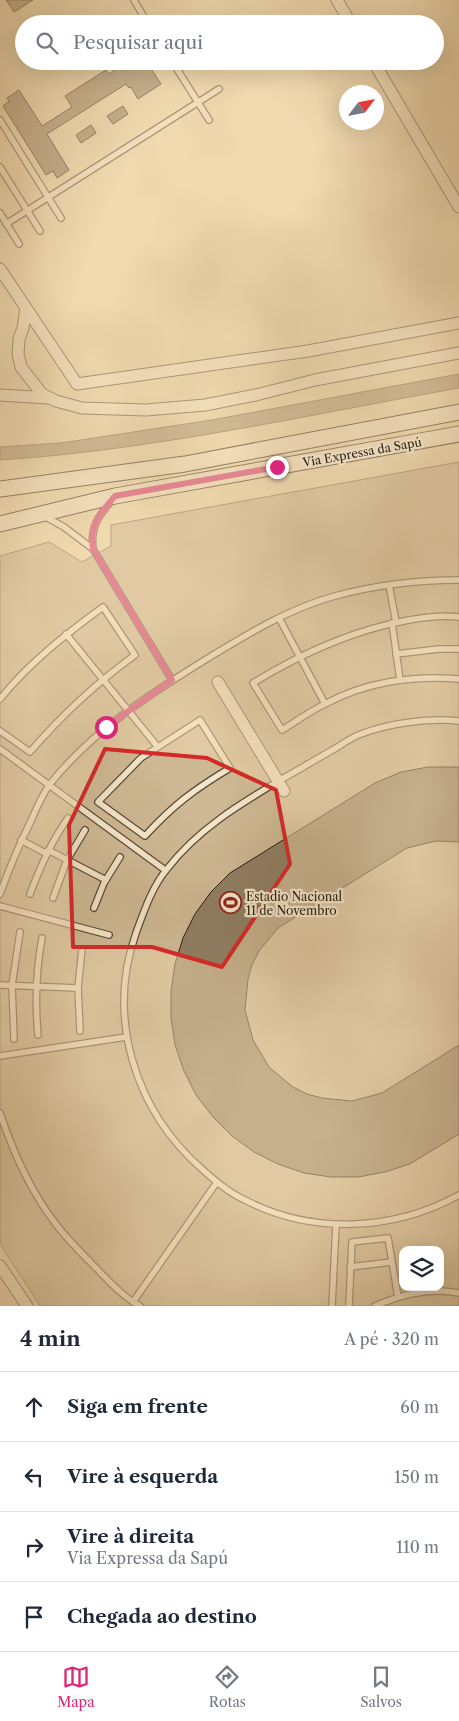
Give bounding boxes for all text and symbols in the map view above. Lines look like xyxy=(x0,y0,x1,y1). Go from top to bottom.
search box xyxy=(15,15,444,70)
icon: search xyxy=(33,29,61,57)
text: Pesquisar aqui xyxy=(73,31,203,54)
north arrow xyxy=(339,85,384,130)
street label: Via Expressa da Sapú xyxy=(300,434,423,470)
route end xyxy=(266,456,289,479)
route start xyxy=(95,716,118,739)
place label: Estadio Nacional 11 de Novembro xyxy=(246,889,343,918)
sports icon: Estadio Nacional 11 de Novembro xyxy=(218,891,242,915)
map controls xyxy=(399,1246,444,1291)
button: layers xyxy=(399,1246,444,1291)
text: 4 min xyxy=(20,1326,81,1351)
text: A pé · 320 m xyxy=(344,1329,439,1349)
icon: ahead xyxy=(20,1393,48,1421)
text: Siga em frente xyxy=(67,1395,208,1418)
text: 60 m xyxy=(400,1397,439,1417)
icon: left xyxy=(20,1463,48,1491)
text: Vire à esquerda xyxy=(67,1465,218,1488)
text: 150 m xyxy=(394,1467,439,1487)
text: Vire à direita xyxy=(67,1525,194,1548)
icon: right xyxy=(20,1533,48,1561)
text: 110 m xyxy=(396,1537,439,1557)
text: Via Expressa da Sapú xyxy=(67,1548,228,1568)
icon: arrive xyxy=(20,1603,48,1631)
text: Chegada ao destino xyxy=(67,1605,257,1628)
tab: Mapa xyxy=(57,1663,95,1711)
tab: Rotas xyxy=(209,1663,246,1711)
tab: Salvos xyxy=(360,1663,402,1711)

